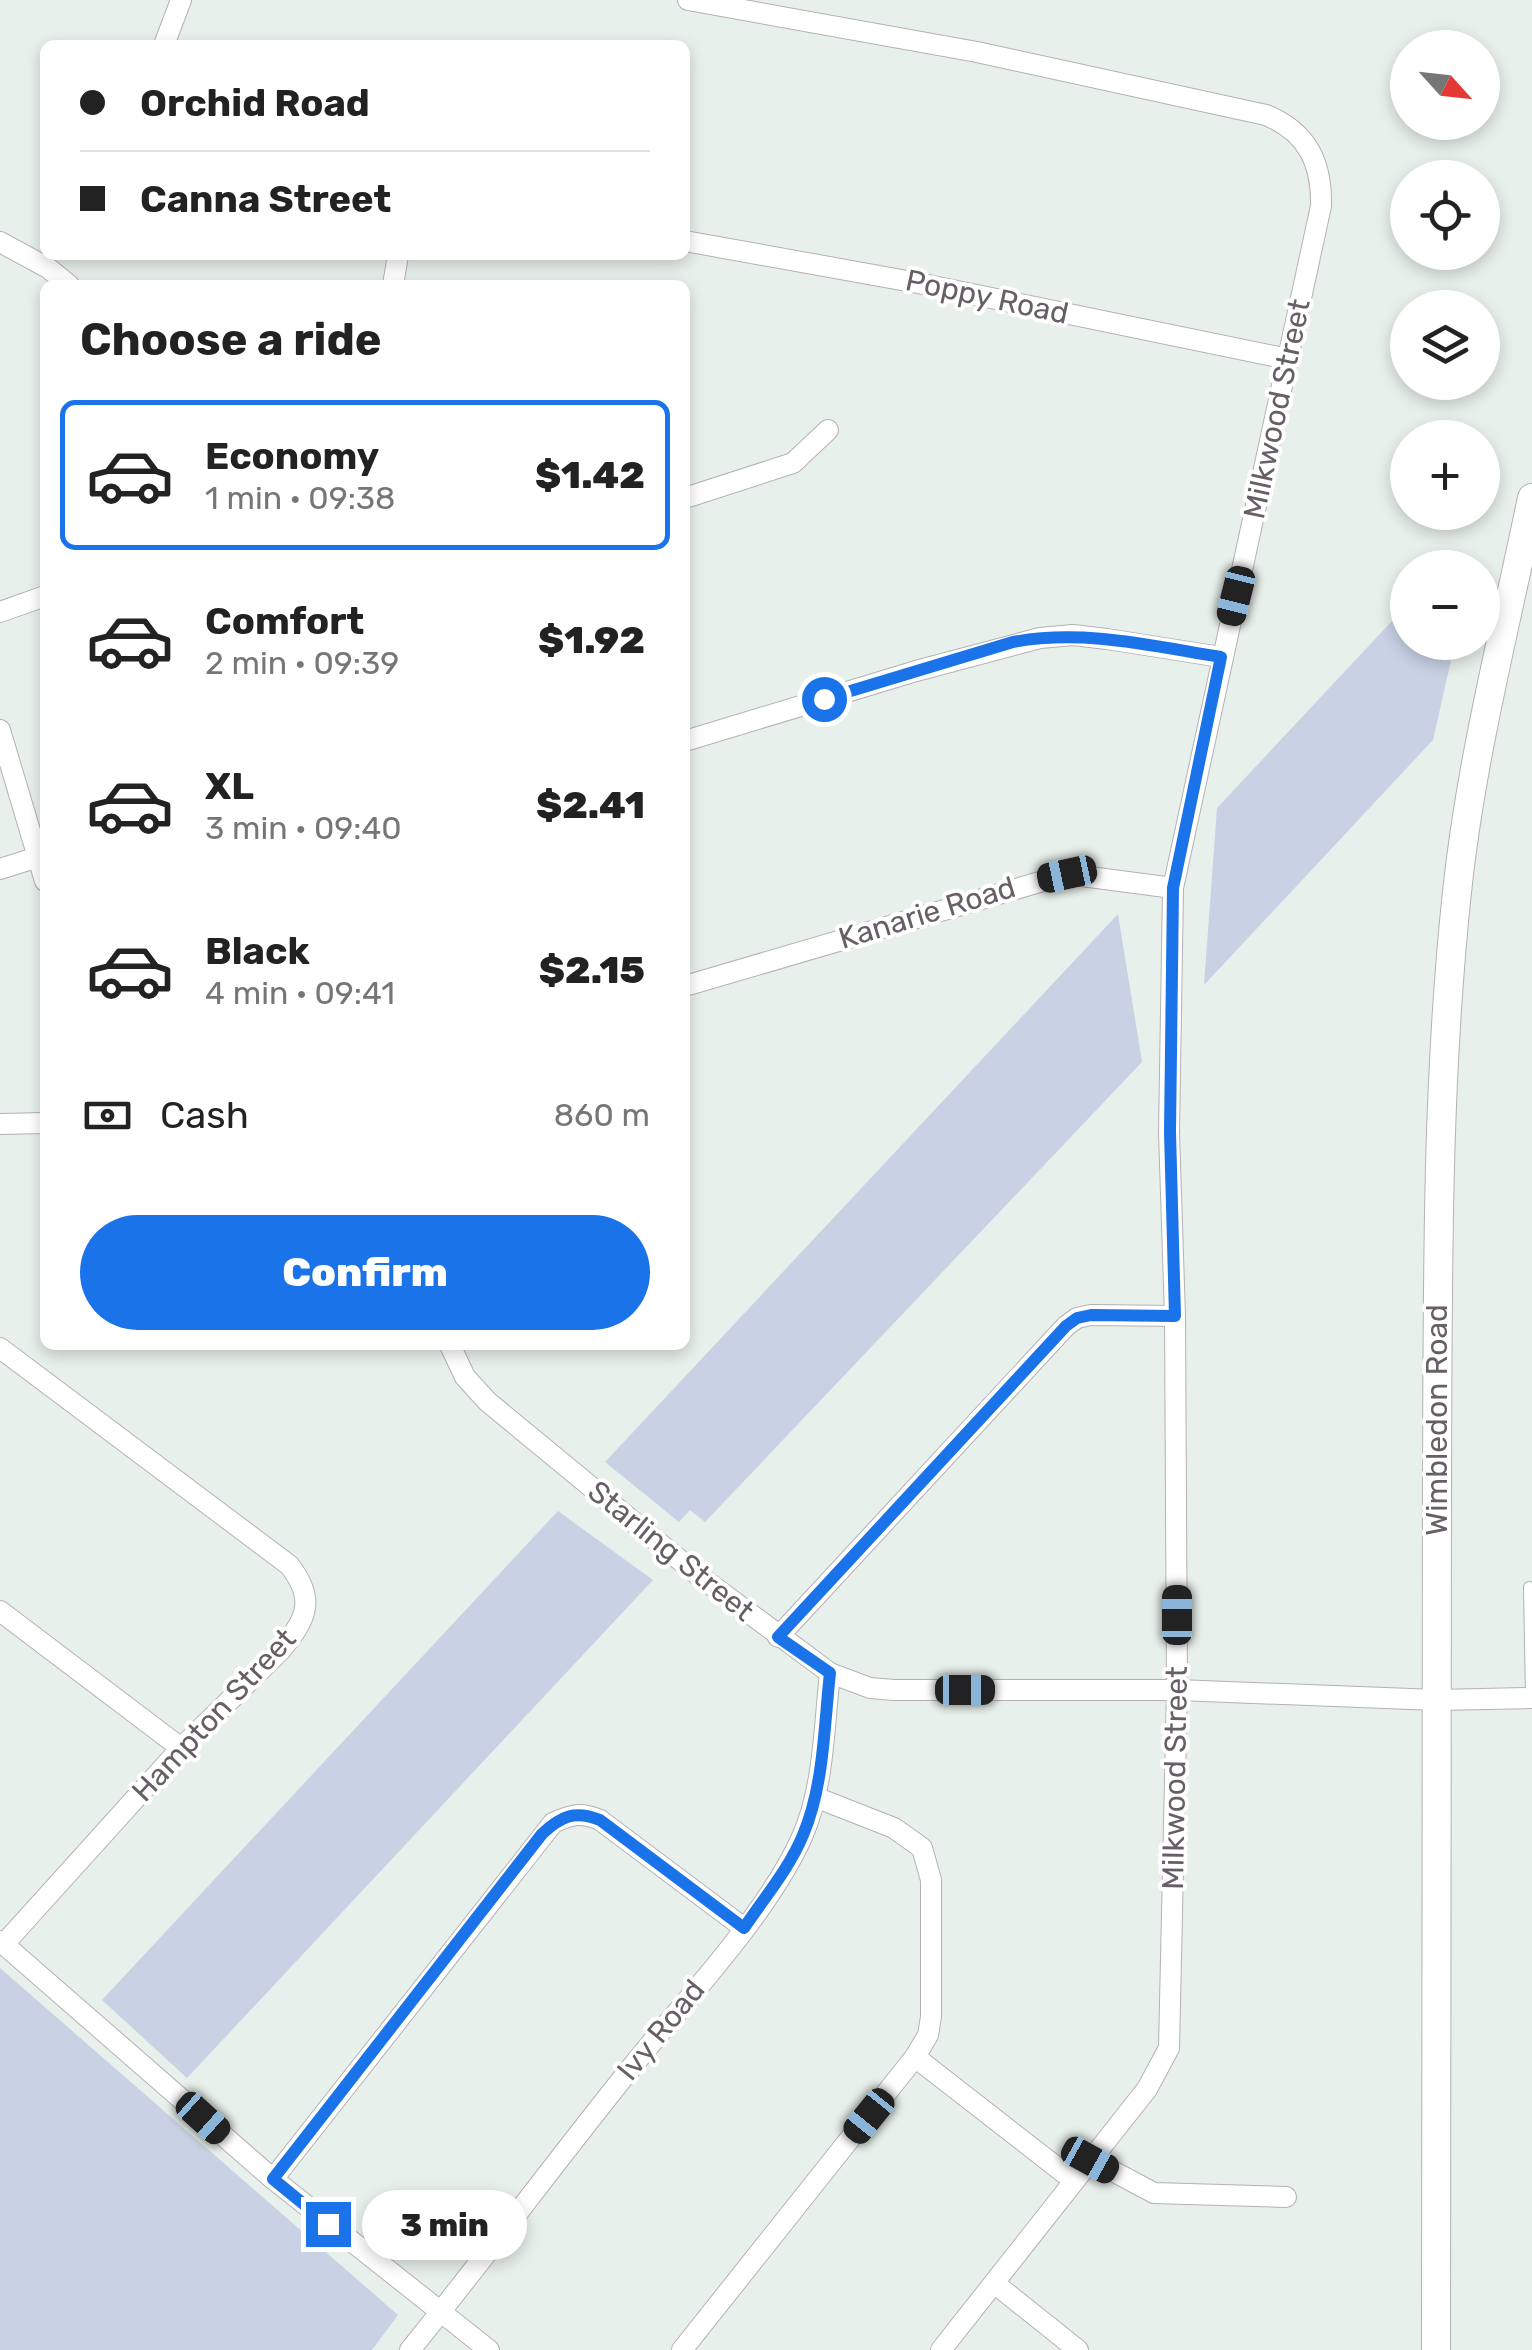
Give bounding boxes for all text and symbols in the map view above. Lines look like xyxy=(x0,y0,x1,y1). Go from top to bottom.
north arrow xyxy=(1390,30,1500,140)
map controls xyxy=(1390,30,1500,660)
text: Orchid Road xyxy=(140,80,370,126)
button: locate xyxy=(1390,160,1500,270)
text: Canna Street xyxy=(140,176,391,222)
street label: Poppy Road xyxy=(902,262,1072,332)
button: layers xyxy=(1390,290,1500,400)
street label: Milkwood Street xyxy=(1236,296,1318,522)
text: Choose a ride xyxy=(80,313,382,366)
button: + xyxy=(1390,420,1500,530)
icon: car xyxy=(85,430,175,520)
text: Economy xyxy=(205,433,379,479)
text: $1.42 xyxy=(535,452,645,498)
text: 1 min · 09:38 xyxy=(205,479,395,517)
button: − xyxy=(1390,550,1500,660)
car xyxy=(1214,563,1258,629)
icon: car xyxy=(85,595,175,685)
text: Comfort xyxy=(205,598,364,644)
text: $1.92 xyxy=(538,617,645,663)
text: 2 min · 09:39 xyxy=(205,644,399,682)
route start xyxy=(802,677,847,722)
icon: car xyxy=(85,760,175,850)
text: XL xyxy=(205,763,254,809)
text: $2.41 xyxy=(536,782,645,828)
text: 3 min · 09:40 xyxy=(205,809,402,847)
car xyxy=(1035,853,1099,895)
street label: Kanarie Road xyxy=(834,869,1020,957)
icon: car xyxy=(85,925,175,1015)
text: Black xyxy=(205,928,310,974)
text: $2.15 xyxy=(539,947,645,993)
text: 4 min · 09:41 xyxy=(205,974,395,1012)
icon: cash xyxy=(80,1088,135,1143)
text: Cash xyxy=(160,1092,249,1138)
text: 860 m xyxy=(554,1096,650,1134)
button: Confirm xyxy=(80,1215,650,1330)
street label: Wimbledon Road xyxy=(1419,1304,1455,1536)
street label: Starling Street xyxy=(581,1473,761,1629)
car xyxy=(1162,1585,1192,1645)
street label: Hampton Street xyxy=(125,1621,304,1809)
street label: Milkwood Street xyxy=(1155,1666,1195,1890)
car xyxy=(935,1675,995,1705)
street label: Ivy Road xyxy=(610,1972,712,2088)
car xyxy=(838,2083,900,2149)
car xyxy=(171,2087,235,2149)
car xyxy=(1056,2132,1124,2188)
callout: 3 min xyxy=(363,2189,528,2259)
route end xyxy=(306,2202,351,2247)
text: 3 min xyxy=(400,2206,489,2244)

